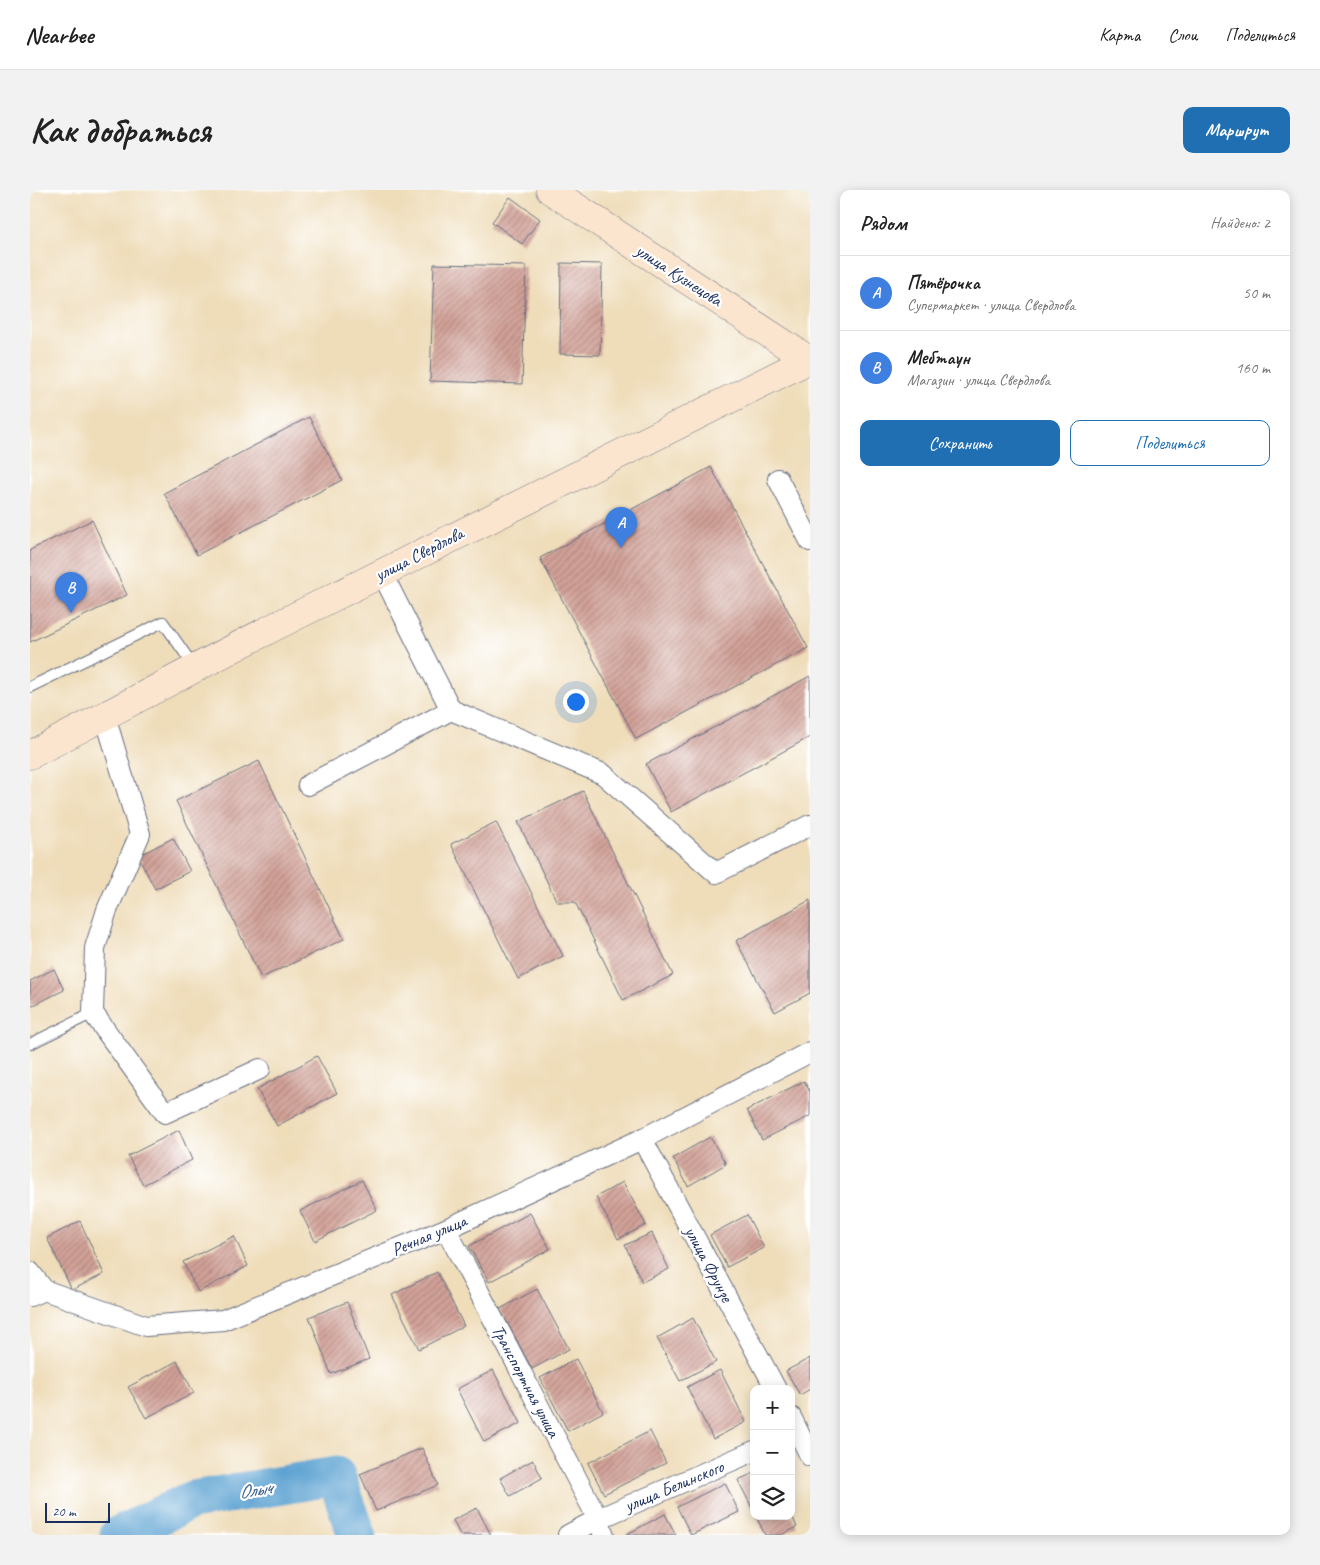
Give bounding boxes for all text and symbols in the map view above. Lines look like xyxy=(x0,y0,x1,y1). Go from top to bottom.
text: Nearbee xyxy=(25,20,93,50)
text: Карта xyxy=(1099,24,1140,46)
text: Слои xyxy=(1168,24,1197,46)
text: Поделиться xyxy=(1225,24,1295,46)
button: Маршрут xyxy=(1183,107,1290,153)
text: Как добраться xyxy=(30,108,211,153)
text: Рядом xyxy=(860,210,907,236)
text: Найдено: 2 xyxy=(1210,213,1270,233)
street label: улица Кузнецова xyxy=(631,238,727,312)
text: Пятёрочка xyxy=(907,271,980,295)
text: A xyxy=(872,283,880,303)
text: 50 m xyxy=(1243,283,1270,303)
text: Супермаркет · улица Свердлова xyxy=(907,295,1075,315)
text: Мебтаун xyxy=(907,346,970,370)
text: B xyxy=(872,358,880,378)
text: 160 m xyxy=(1236,358,1270,378)
text: Магазин · улица Свердлова xyxy=(907,370,1050,390)
button: Сохранить xyxy=(860,420,1060,466)
button: Поделиться xyxy=(1070,420,1270,466)
pin: A xyxy=(605,507,637,548)
street label: улица Свердлова xyxy=(370,522,468,586)
pin: B xyxy=(55,572,87,613)
your location xyxy=(563,689,589,715)
street label: Речная улица xyxy=(388,1209,471,1261)
street label: улица Фрунзе xyxy=(679,1222,739,1307)
street label: Транспортная улица xyxy=(487,1321,565,1442)
map controls xyxy=(750,1385,795,1520)
button: + xyxy=(750,1385,795,1430)
button: − xyxy=(750,1430,795,1475)
street label: улица Белинского xyxy=(620,1455,728,1517)
water label: Олыч xyxy=(237,1475,277,1504)
button: layers xyxy=(750,1475,795,1520)
scale bar xyxy=(45,1500,110,1523)
text: 20 m xyxy=(52,1503,76,1520)

